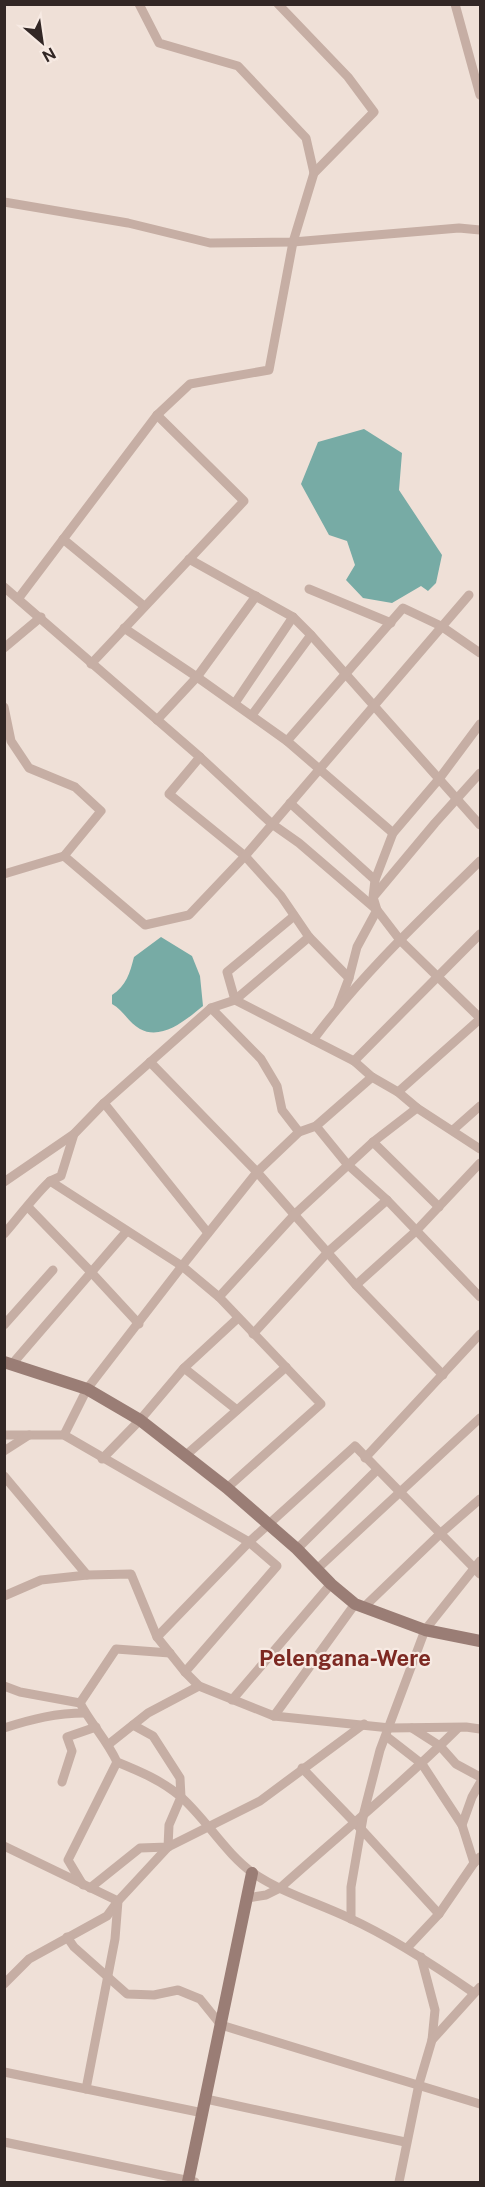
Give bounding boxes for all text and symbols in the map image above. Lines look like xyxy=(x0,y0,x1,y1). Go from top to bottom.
north arrow xyxy=(12,12,72,72)
text: N xyxy=(39,43,59,66)
district label: Pelengana-Were xyxy=(259,1645,431,1671)

